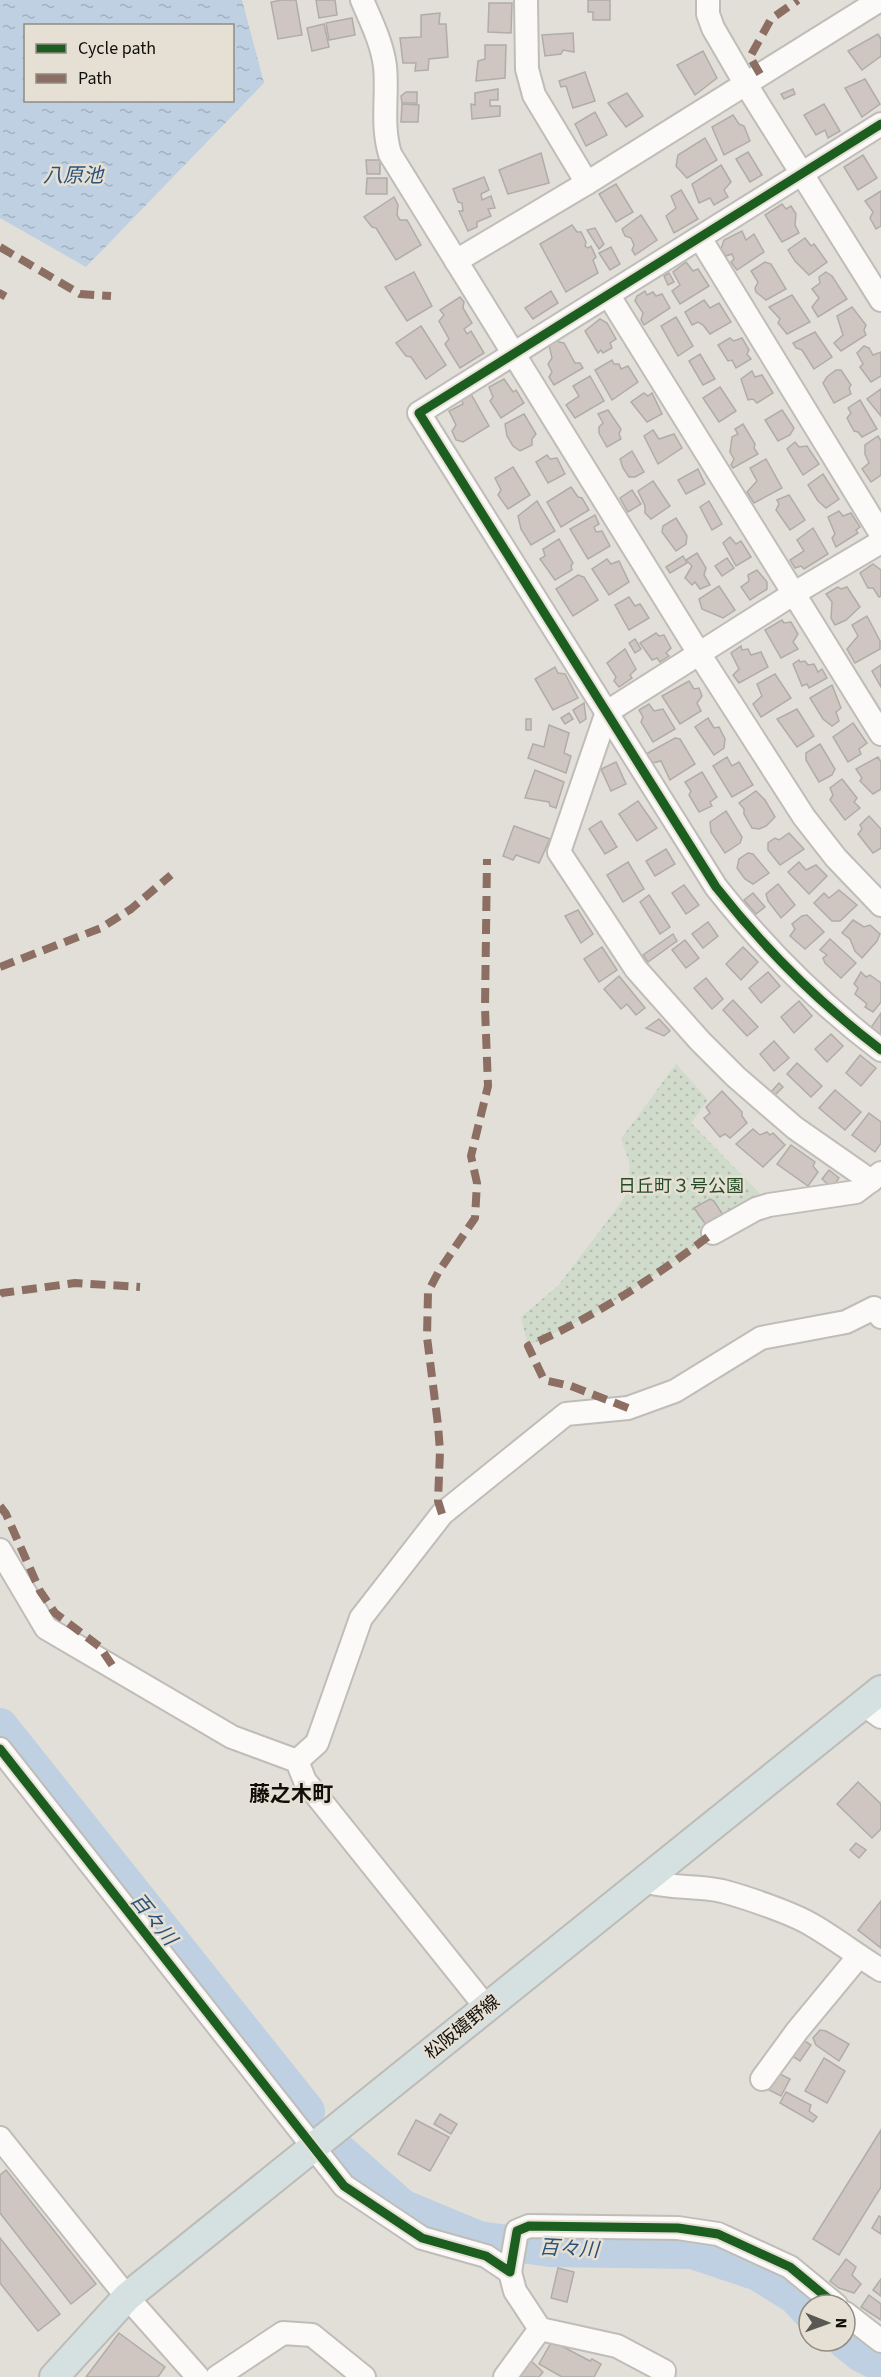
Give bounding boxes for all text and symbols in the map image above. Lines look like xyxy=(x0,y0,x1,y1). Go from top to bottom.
legend xyxy=(24,24,234,102)
text: Cycle path xyxy=(78,36,156,61)
text: Path xyxy=(78,66,112,91)
water label: 八原池 xyxy=(43,162,105,190)
park label: 日丘町３号公園 xyxy=(618,1174,744,1199)
district label: 藤之木町 xyxy=(249,1779,333,1809)
water label: 百々川 xyxy=(123,1888,184,1953)
street label: 松阪嬉野線 xyxy=(419,1989,505,2065)
water label: 百々川 xyxy=(538,2233,602,2265)
north arrow xyxy=(797,2293,857,2353)
text: N xyxy=(830,2318,852,2329)

